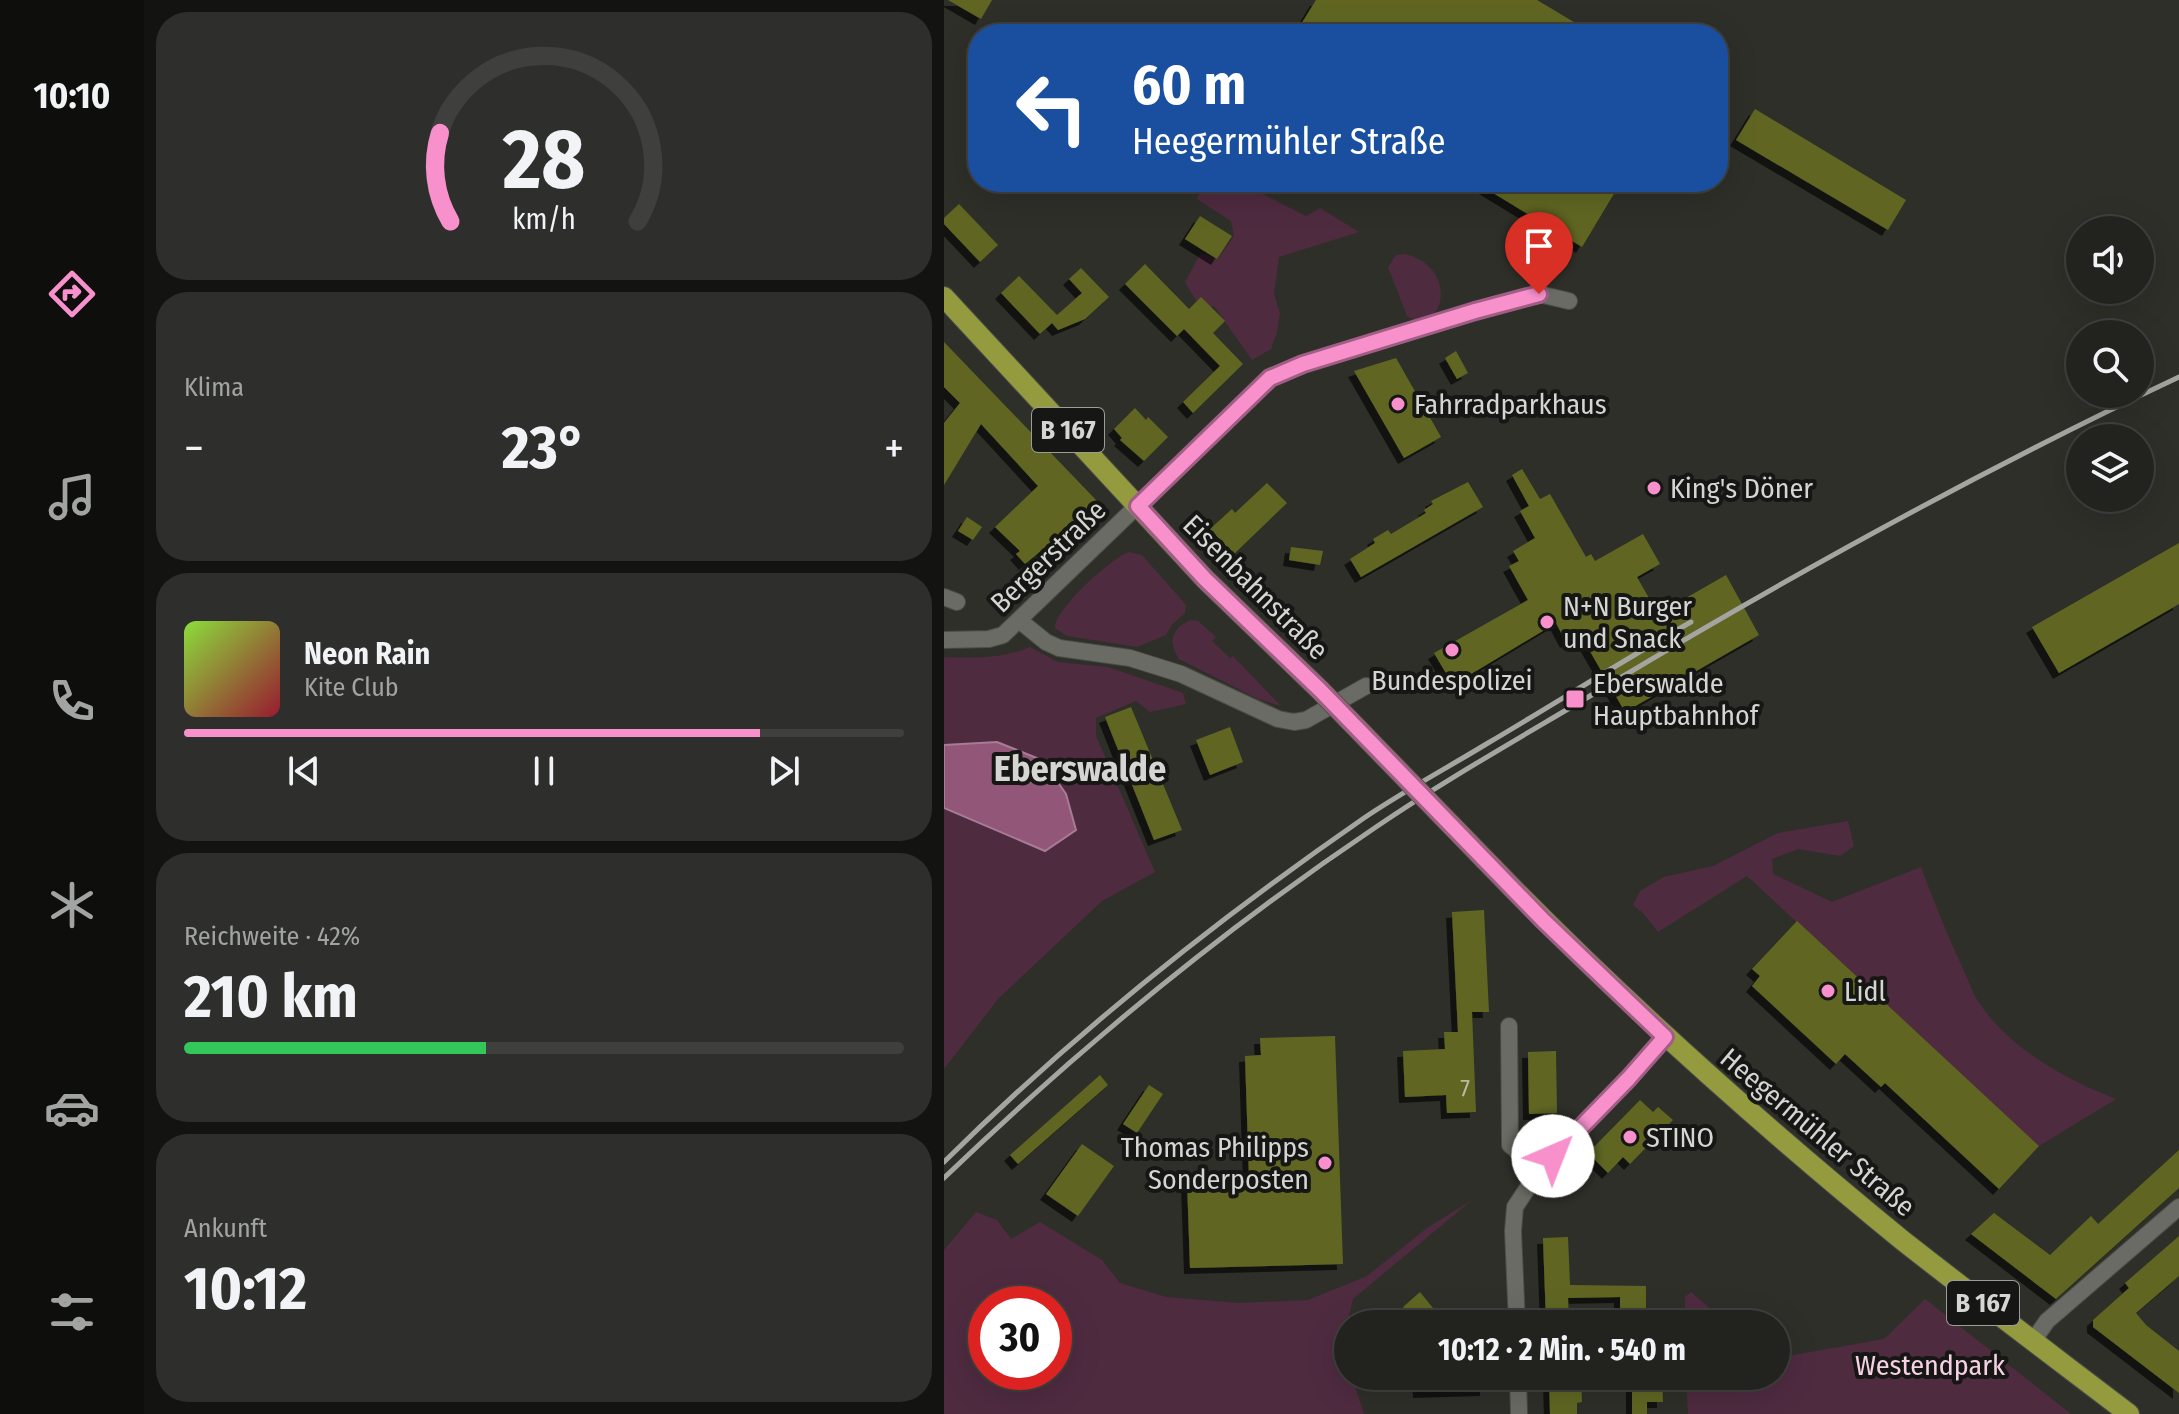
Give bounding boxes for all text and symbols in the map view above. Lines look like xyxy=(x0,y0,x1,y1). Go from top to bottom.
text: 60 m xyxy=(1132,52,1246,119)
icon: left xyxy=(1000,56,1104,160)
text: 10:10 xyxy=(34,74,110,118)
text: 28 xyxy=(502,110,585,210)
text: Heegermühler Straße xyxy=(1132,120,1445,164)
text: km/h xyxy=(512,202,576,237)
pin xyxy=(1505,212,1573,294)
map controls xyxy=(2066,216,2154,512)
button: sound xyxy=(2066,216,2154,304)
icon: arrive xyxy=(1517,224,1561,268)
icon: directions xyxy=(44,266,100,322)
button: search xyxy=(2066,320,2154,408)
text: Klima xyxy=(184,372,244,403)
place label: Fahrradparkhaus xyxy=(1414,388,1607,421)
marker: Fahrradparkhaus xyxy=(1389,395,1407,413)
road number: B 167 xyxy=(1032,408,1104,452)
text: 23° xyxy=(502,412,586,484)
text: − xyxy=(184,422,204,475)
text: + xyxy=(884,422,904,475)
button: layers xyxy=(2066,424,2154,512)
icon: music xyxy=(44,469,100,525)
place label: King's Döner xyxy=(1670,472,1813,505)
marker: King's Döner xyxy=(1645,479,1663,497)
street label: Bergerstraße xyxy=(984,493,1113,619)
street label: Eisenbahnstraße xyxy=(1176,508,1335,667)
place label: N+N Burger und Snack xyxy=(1563,590,1692,655)
marker: N+N Burger und Snack xyxy=(1538,613,1556,631)
text: Neon Rain xyxy=(304,636,430,672)
marker: Bundespolizei xyxy=(1443,641,1461,659)
place label: Bundespolizei xyxy=(1371,664,1533,697)
place label: Eberswalde Hauptbahnhof xyxy=(1593,667,1761,732)
text: Kite Club xyxy=(304,672,399,703)
icon: phone xyxy=(44,673,100,729)
marker: Eberswalde Hauptbahnhof xyxy=(1564,688,1586,710)
district label: Eberswalde xyxy=(994,747,1166,791)
icon: previous xyxy=(282,749,326,793)
icon: pause xyxy=(522,749,566,793)
icon: next xyxy=(762,749,806,793)
icon: climate xyxy=(44,877,100,933)
text: Reichweite · 42% xyxy=(184,921,360,952)
text: 210 km xyxy=(184,961,358,1033)
place label: Lidl xyxy=(1844,975,1886,1008)
marker: Lidl xyxy=(1819,982,1837,1000)
street label: Heegermühler Straße xyxy=(1714,1041,1922,1223)
house number: 7 xyxy=(1460,1075,1470,1103)
icon: car xyxy=(44,1080,100,1136)
position arrow xyxy=(1511,1114,1595,1198)
place label: STINO xyxy=(1646,1121,1714,1154)
marker: STINO xyxy=(1621,1128,1639,1146)
place label: Thomas Philipps Sonderposten xyxy=(1121,1131,1309,1196)
marker: Thomas Philipps Sonderposten xyxy=(1316,1154,1334,1172)
text: Ankunft xyxy=(184,1213,267,1244)
text: 10:12 xyxy=(184,1253,307,1325)
road number: B 167 xyxy=(1947,1281,2019,1325)
icon: filters xyxy=(44,1284,100,1340)
speed limit sign: 30 xyxy=(968,1286,1072,1390)
text: 10:12 · 2 Min. · 540 m xyxy=(1438,1332,1686,1368)
park label: Westendpark xyxy=(1855,1349,2006,1382)

